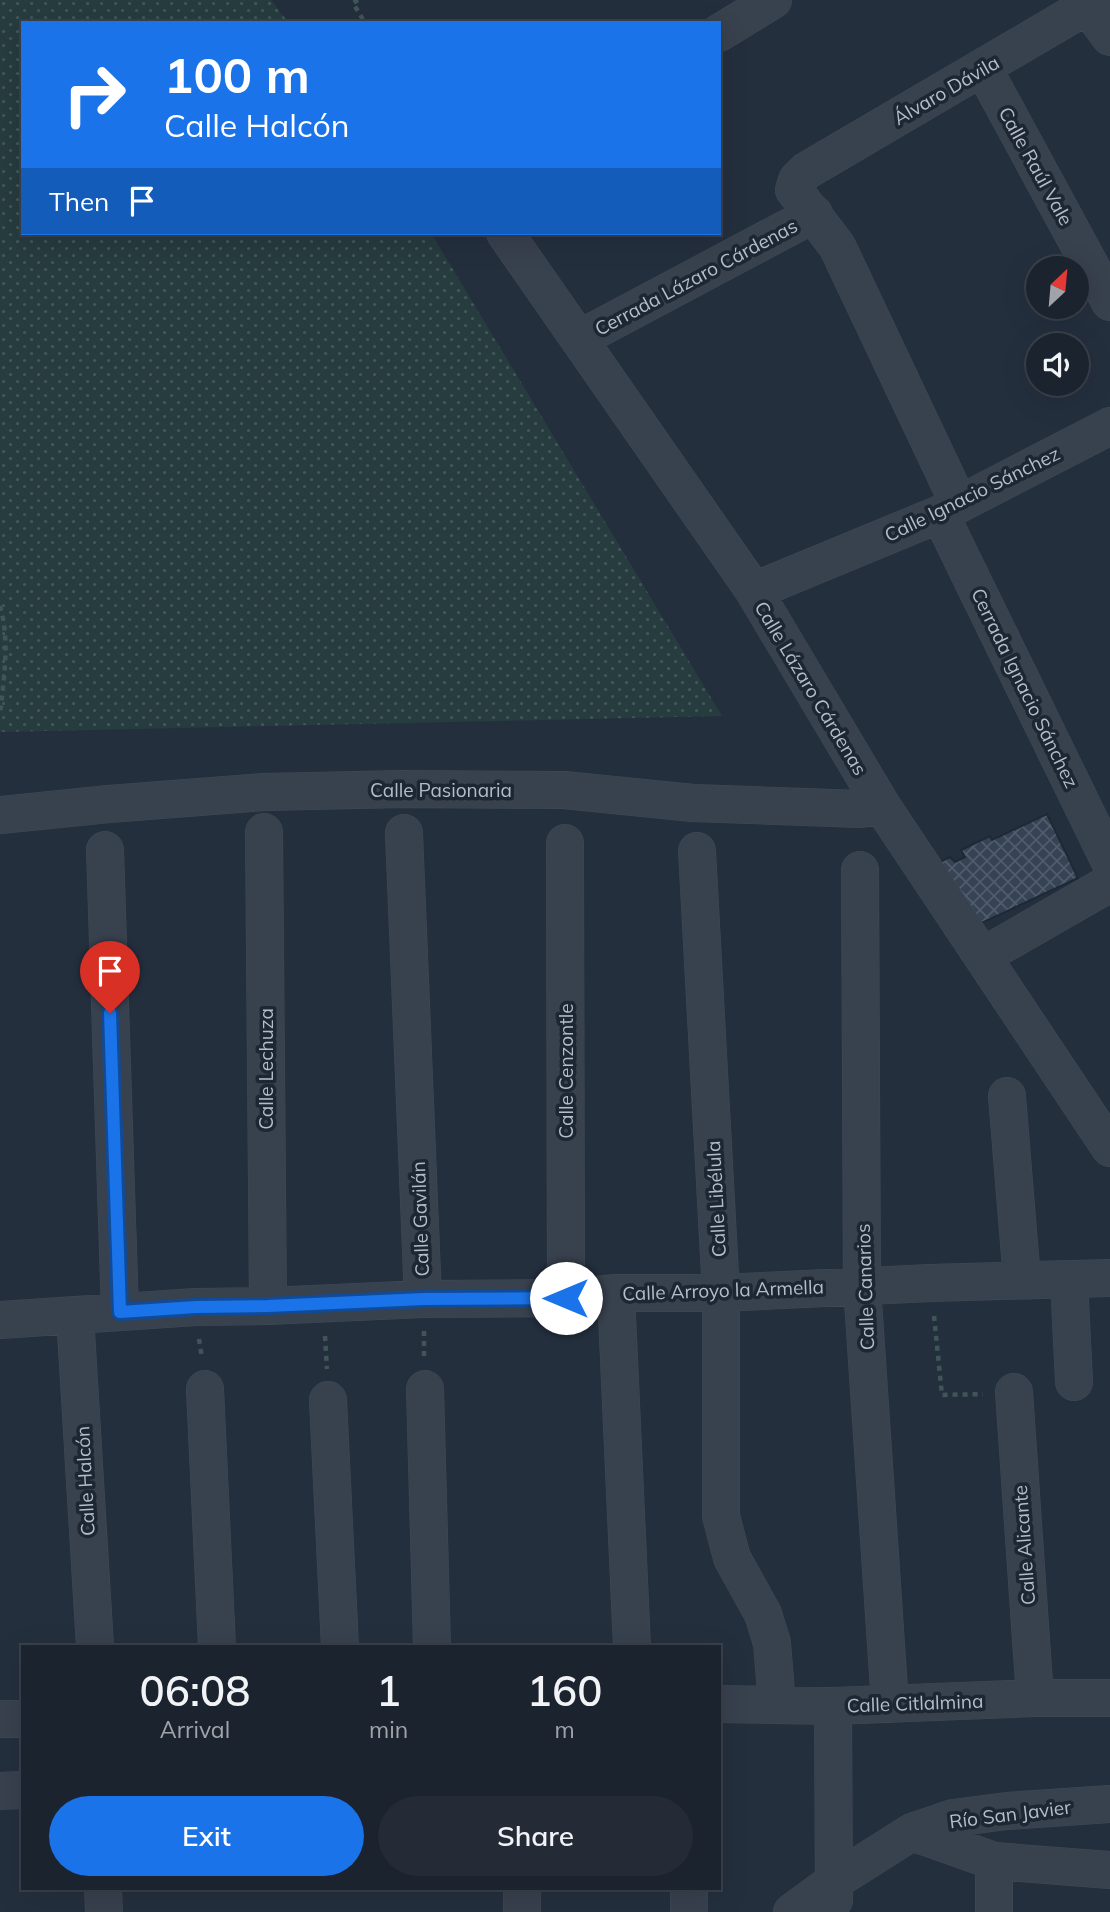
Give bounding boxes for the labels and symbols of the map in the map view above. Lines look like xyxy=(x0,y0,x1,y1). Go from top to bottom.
street label: Álvaro Dávila xyxy=(889,50,1003,130)
street label: Calle Raúl Vale xyxy=(994,103,1078,229)
street label: Cerrada Lázaro Cárdenas xyxy=(591,213,801,341)
north arrow xyxy=(1026,256,1088,318)
street label: Calle Ignacio Sánchez xyxy=(880,441,1064,547)
street label: Cerrada Ignacio Sánchez xyxy=(966,584,1084,792)
street label: Calle Lázaro Cárdenas xyxy=(750,597,872,779)
street label: Calle Pasionaria xyxy=(370,778,512,802)
pin xyxy=(80,941,140,1013)
street label: Calle Cenzontle xyxy=(554,1003,578,1139)
street label: Calle Lechuza xyxy=(254,1008,278,1130)
street label: Calle Libélula xyxy=(701,1140,731,1258)
street label: Calle Gavilán xyxy=(406,1161,434,1277)
street label: Calle Canarios xyxy=(851,1223,879,1351)
position arrow xyxy=(529,1261,603,1335)
street label: Calle Arroyo la Armella xyxy=(622,1274,824,1306)
street label: Calle Halcón xyxy=(70,1425,100,1537)
street label: Calle Alicante xyxy=(1008,1484,1040,1606)
street label: Calle Citlalmina xyxy=(846,1689,984,1717)
street label: Río San Javier xyxy=(948,1795,1072,1833)

